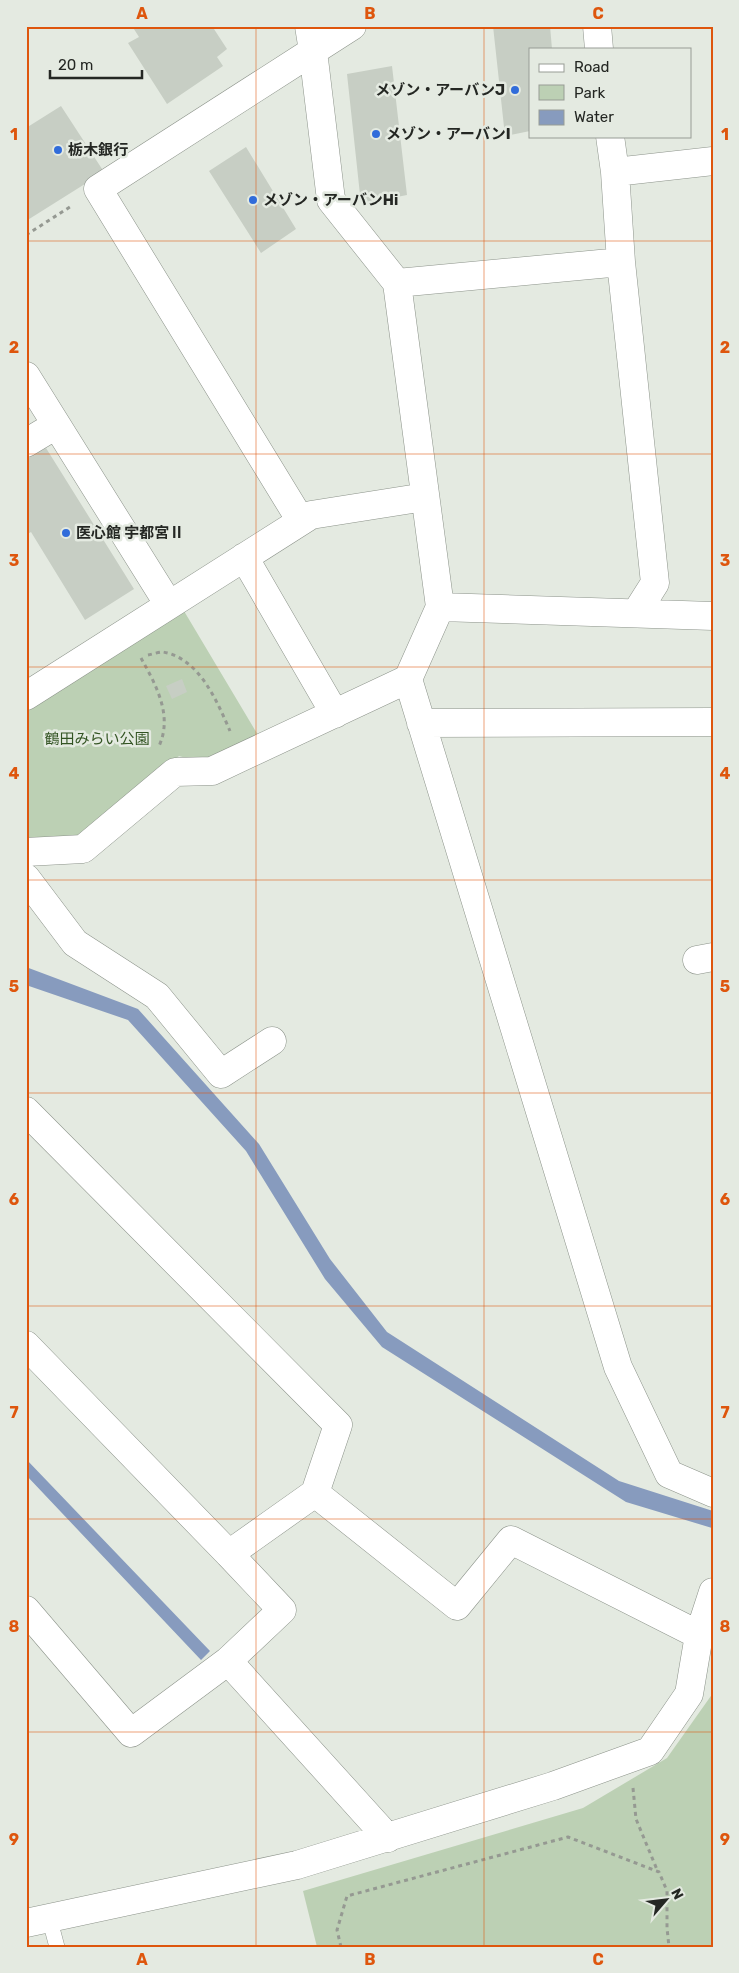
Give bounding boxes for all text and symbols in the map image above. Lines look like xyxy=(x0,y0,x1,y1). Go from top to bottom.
text: A xyxy=(136,4,148,23)
text: B xyxy=(364,4,376,23)
text: C xyxy=(592,4,604,23)
scale bar xyxy=(50,48,142,80)
legend xyxy=(529,48,692,138)
text: 20 m xyxy=(58,56,93,74)
text: Road xyxy=(574,58,610,76)
place label: メゾン・アーバンJ xyxy=(375,81,505,99)
marker: メゾン・アーバンJ xyxy=(509,84,521,96)
text: Park xyxy=(574,84,605,102)
text: Water xyxy=(574,108,614,126)
text: 1 xyxy=(10,125,18,144)
place label: メゾン・アーバンI xyxy=(386,125,511,143)
text: 1 xyxy=(721,125,729,144)
marker: メゾン・アーバンI xyxy=(370,128,382,140)
place label: 栃木銀行 xyxy=(68,141,128,159)
marker: 栃木銀行 xyxy=(52,144,64,156)
place label: メゾン・アーバンHi xyxy=(263,191,398,209)
marker: メゾン・アーバンHi xyxy=(247,194,259,206)
text: 2 xyxy=(9,338,19,357)
text: 2 xyxy=(720,338,730,357)
place label: 医心館 宇都宮Ⅱ xyxy=(76,524,184,542)
marker: 医心館 宇都宮Ⅱ xyxy=(60,527,72,539)
text: 3 xyxy=(9,551,19,570)
text: 3 xyxy=(720,551,730,570)
park label: 鶴田みらい公園 xyxy=(44,730,150,748)
text: 4 xyxy=(9,764,20,783)
text: 4 xyxy=(720,764,731,783)
text: 5 xyxy=(9,977,19,996)
text: 5 xyxy=(720,977,730,996)
text: 6 xyxy=(9,1190,19,1209)
text: 6 xyxy=(720,1190,730,1209)
text: 7 xyxy=(9,1403,19,1422)
text: 7 xyxy=(720,1403,730,1422)
text: 8 xyxy=(9,1617,20,1636)
text: 8 xyxy=(720,1617,731,1636)
text: 9 xyxy=(9,1830,19,1849)
text: 9 xyxy=(720,1830,730,1849)
north arrow xyxy=(642,1876,692,1926)
text: N xyxy=(667,1886,687,1903)
text: A xyxy=(136,1950,148,1969)
text: B xyxy=(364,1950,376,1969)
text: C xyxy=(592,1950,604,1969)

